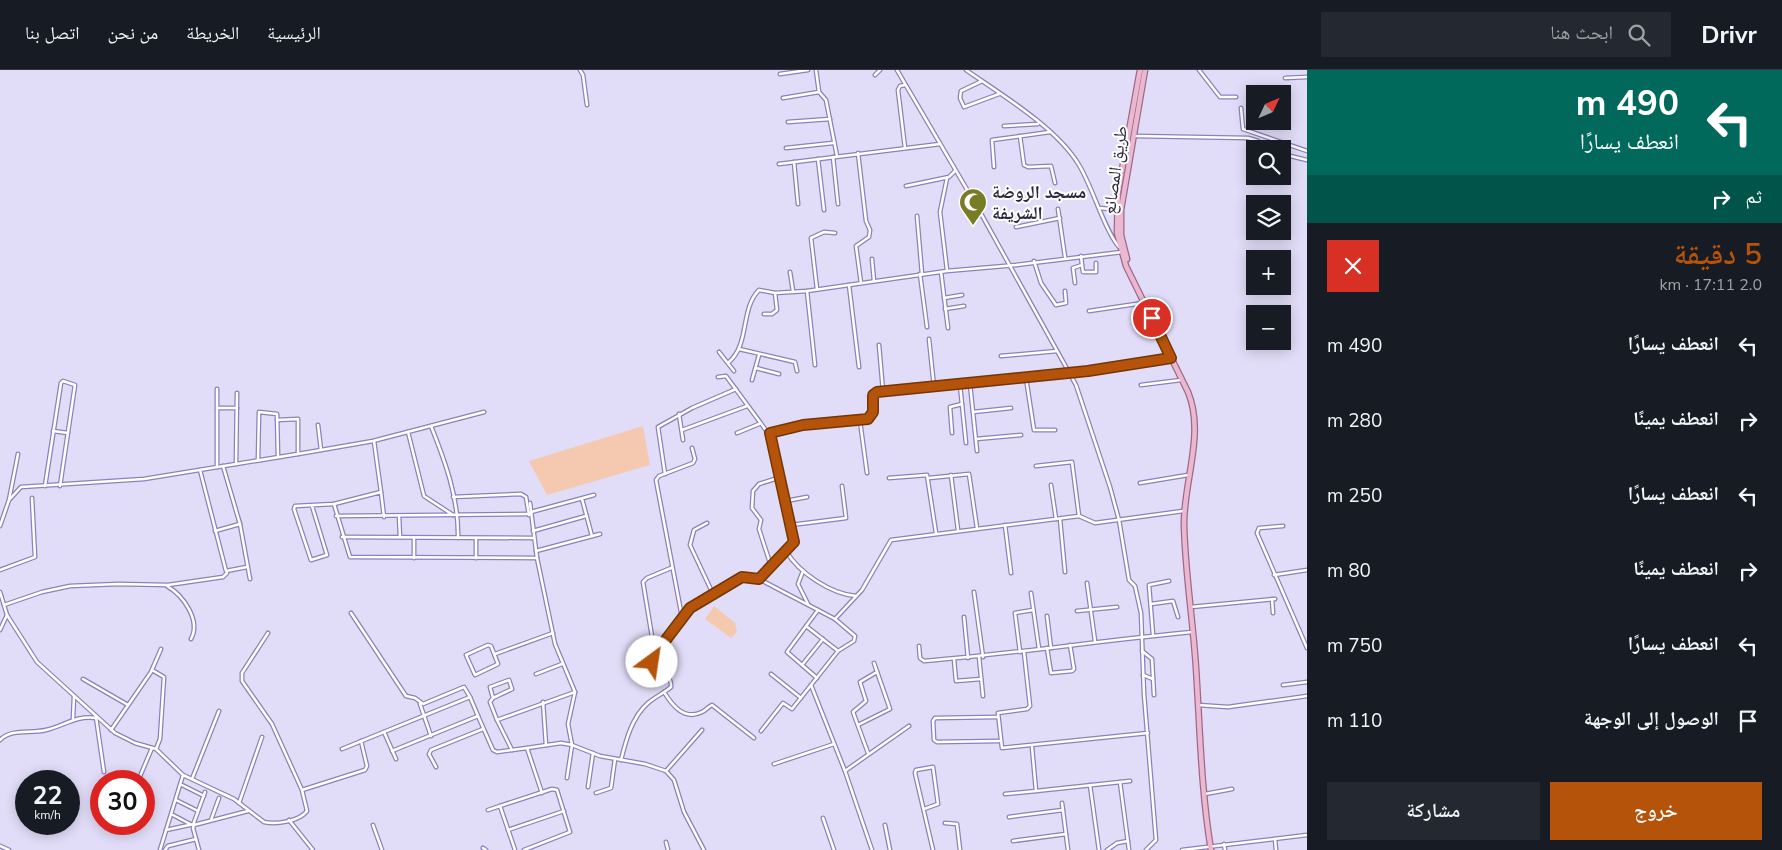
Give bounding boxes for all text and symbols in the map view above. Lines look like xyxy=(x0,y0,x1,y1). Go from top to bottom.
search box xyxy=(1321,12,1671,57)
text: Drivr xyxy=(1701,19,1757,51)
text: ابحث هنا xyxy=(1550,20,1613,46)
text: اتصل بنا xyxy=(25,21,80,45)
text: من نحن xyxy=(108,21,158,45)
text: الخريطة xyxy=(186,21,239,45)
text: الرئيسية xyxy=(267,21,321,45)
icon: search xyxy=(1625,21,1653,49)
text: 490 m xyxy=(1576,80,1679,127)
north arrow xyxy=(1246,85,1291,130)
map controls xyxy=(1246,85,1291,350)
icon: left xyxy=(1697,90,1762,155)
street label: طريق المصانع xyxy=(1097,124,1133,216)
text: انعطف يسارًا xyxy=(1580,127,1679,157)
button: search xyxy=(1246,140,1291,185)
place label: مسجد الروضة الشريفة xyxy=(992,180,1086,225)
text: ثم xyxy=(1745,184,1762,210)
icon: right xyxy=(1707,185,1735,213)
mosque icon: مسجد الروضة الشريفة xyxy=(958,187,988,226)
button: layers xyxy=(1246,195,1291,240)
text: 5 دقيقة xyxy=(1674,234,1762,275)
button: close xyxy=(1327,240,1379,292)
button: + xyxy=(1246,250,1291,295)
text: 2.0 km · 17:11 xyxy=(1659,274,1762,296)
pin xyxy=(1131,297,1173,339)
icon: arrive xyxy=(1138,304,1166,332)
button: − xyxy=(1246,305,1291,350)
text: انعطف يسارًا xyxy=(1628,331,1719,357)
icon: left xyxy=(1734,332,1762,360)
text: 490 m xyxy=(1327,333,1382,359)
text: انعطف يمينًا xyxy=(1633,406,1719,432)
icon: right xyxy=(1734,407,1762,435)
text: 280 m xyxy=(1327,408,1382,434)
text: انعطف يسارًا xyxy=(1628,481,1719,507)
icon: left xyxy=(1734,482,1762,510)
text: 250 m xyxy=(1327,483,1382,509)
text: انعطف يمينًا xyxy=(1633,556,1719,582)
icon: right xyxy=(1734,557,1762,585)
text: 80 m xyxy=(1327,558,1371,584)
text: انعطف يسارًا xyxy=(1628,631,1719,657)
icon: left xyxy=(1734,632,1762,660)
text: 750 m xyxy=(1327,633,1382,659)
position arrow xyxy=(625,635,677,687)
text: الوصول إلى الوجهة xyxy=(1584,706,1719,732)
icon: arrive xyxy=(1734,707,1762,735)
text: 110 m xyxy=(1327,708,1382,734)
speed limit sign: 30 xyxy=(90,770,155,835)
text: 22 xyxy=(32,779,63,813)
button: مشاركة xyxy=(1327,782,1540,840)
button: خروج xyxy=(1550,782,1762,840)
text: km/h xyxy=(34,807,61,823)

